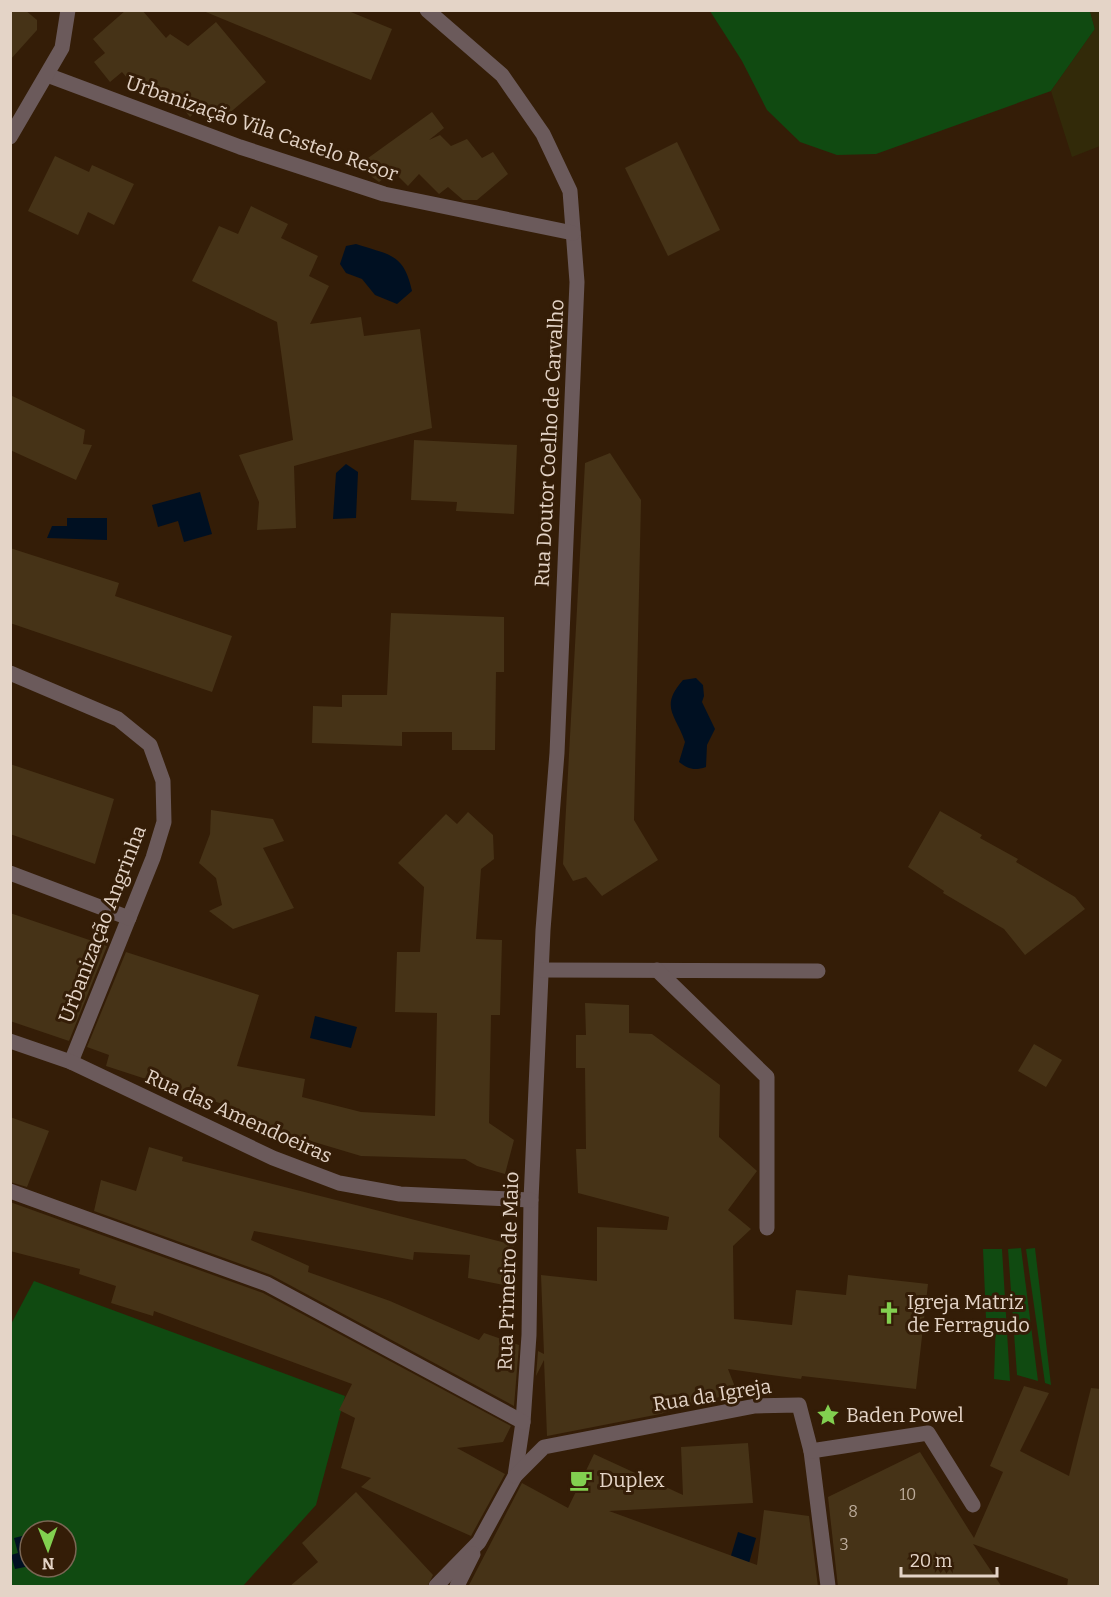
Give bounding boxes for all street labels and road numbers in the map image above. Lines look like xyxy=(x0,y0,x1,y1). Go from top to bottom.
street label: Urbanização Vila Castelo Resor xyxy=(123,70,402,186)
street label: Rua Doutor Coelho de Carvalho xyxy=(529,299,569,587)
street label: Urbanização Angrinha xyxy=(53,822,151,1026)
street label: Rua das Amendoeiras xyxy=(142,1064,336,1168)
street label: Rua Primeiro de Maio xyxy=(493,1171,523,1371)
street label: Rua da Igreja xyxy=(651,1374,773,1417)

